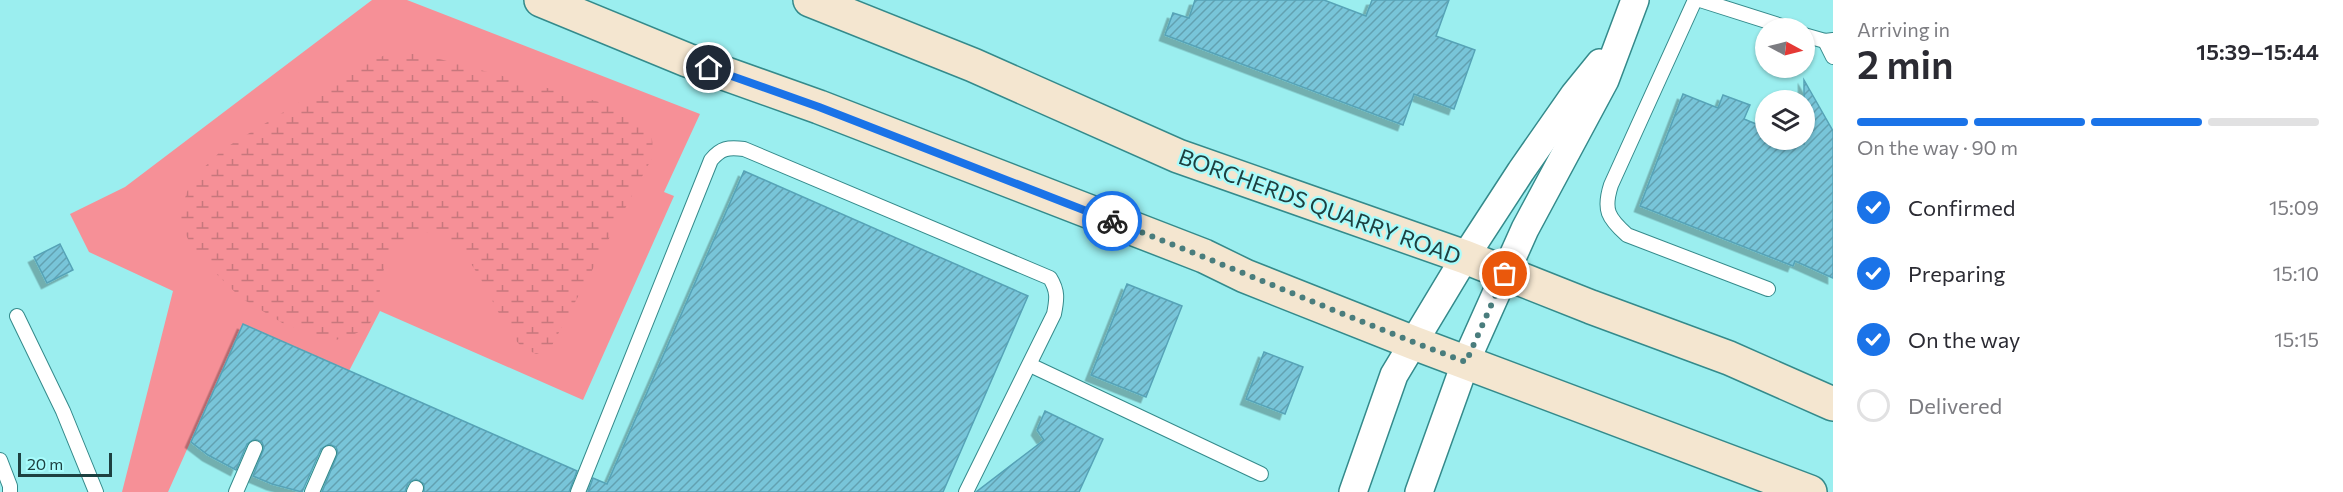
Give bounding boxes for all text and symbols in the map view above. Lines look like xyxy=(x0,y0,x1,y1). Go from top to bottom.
text: Arriving in xyxy=(1857,17,1950,41)
north arrow xyxy=(1755,18,1815,78)
map controls xyxy=(1755,18,1815,150)
text: 15:39–15:44 xyxy=(2196,38,2319,65)
text: 2 min xyxy=(1857,39,1954,87)
pin xyxy=(683,42,734,93)
icon: home xyxy=(692,51,725,84)
button: layers xyxy=(1755,90,1815,150)
text: On the way · 90 m xyxy=(1857,135,2018,159)
street label: BORCHERDS QUARRY ROAD xyxy=(1175,142,1465,270)
courier xyxy=(1082,191,1142,251)
icon: check xyxy=(1857,191,1890,224)
text: Confirmed xyxy=(1908,194,2015,221)
text: 15:09 xyxy=(2269,195,2319,219)
icon: bike xyxy=(1096,205,1129,238)
pin xyxy=(1479,248,1530,299)
icon: bag xyxy=(1488,257,1521,290)
icon: check xyxy=(1857,257,1890,290)
text: Preparing xyxy=(1908,260,2005,287)
text: 15:10 xyxy=(2273,261,2319,285)
icon: check xyxy=(1857,323,1890,356)
text: On the way xyxy=(1908,326,2020,353)
text: 15:15 xyxy=(2274,327,2319,351)
text: Delivered xyxy=(1908,392,2002,419)
scale bar xyxy=(18,450,112,478)
text: 20 m xyxy=(27,454,63,473)

